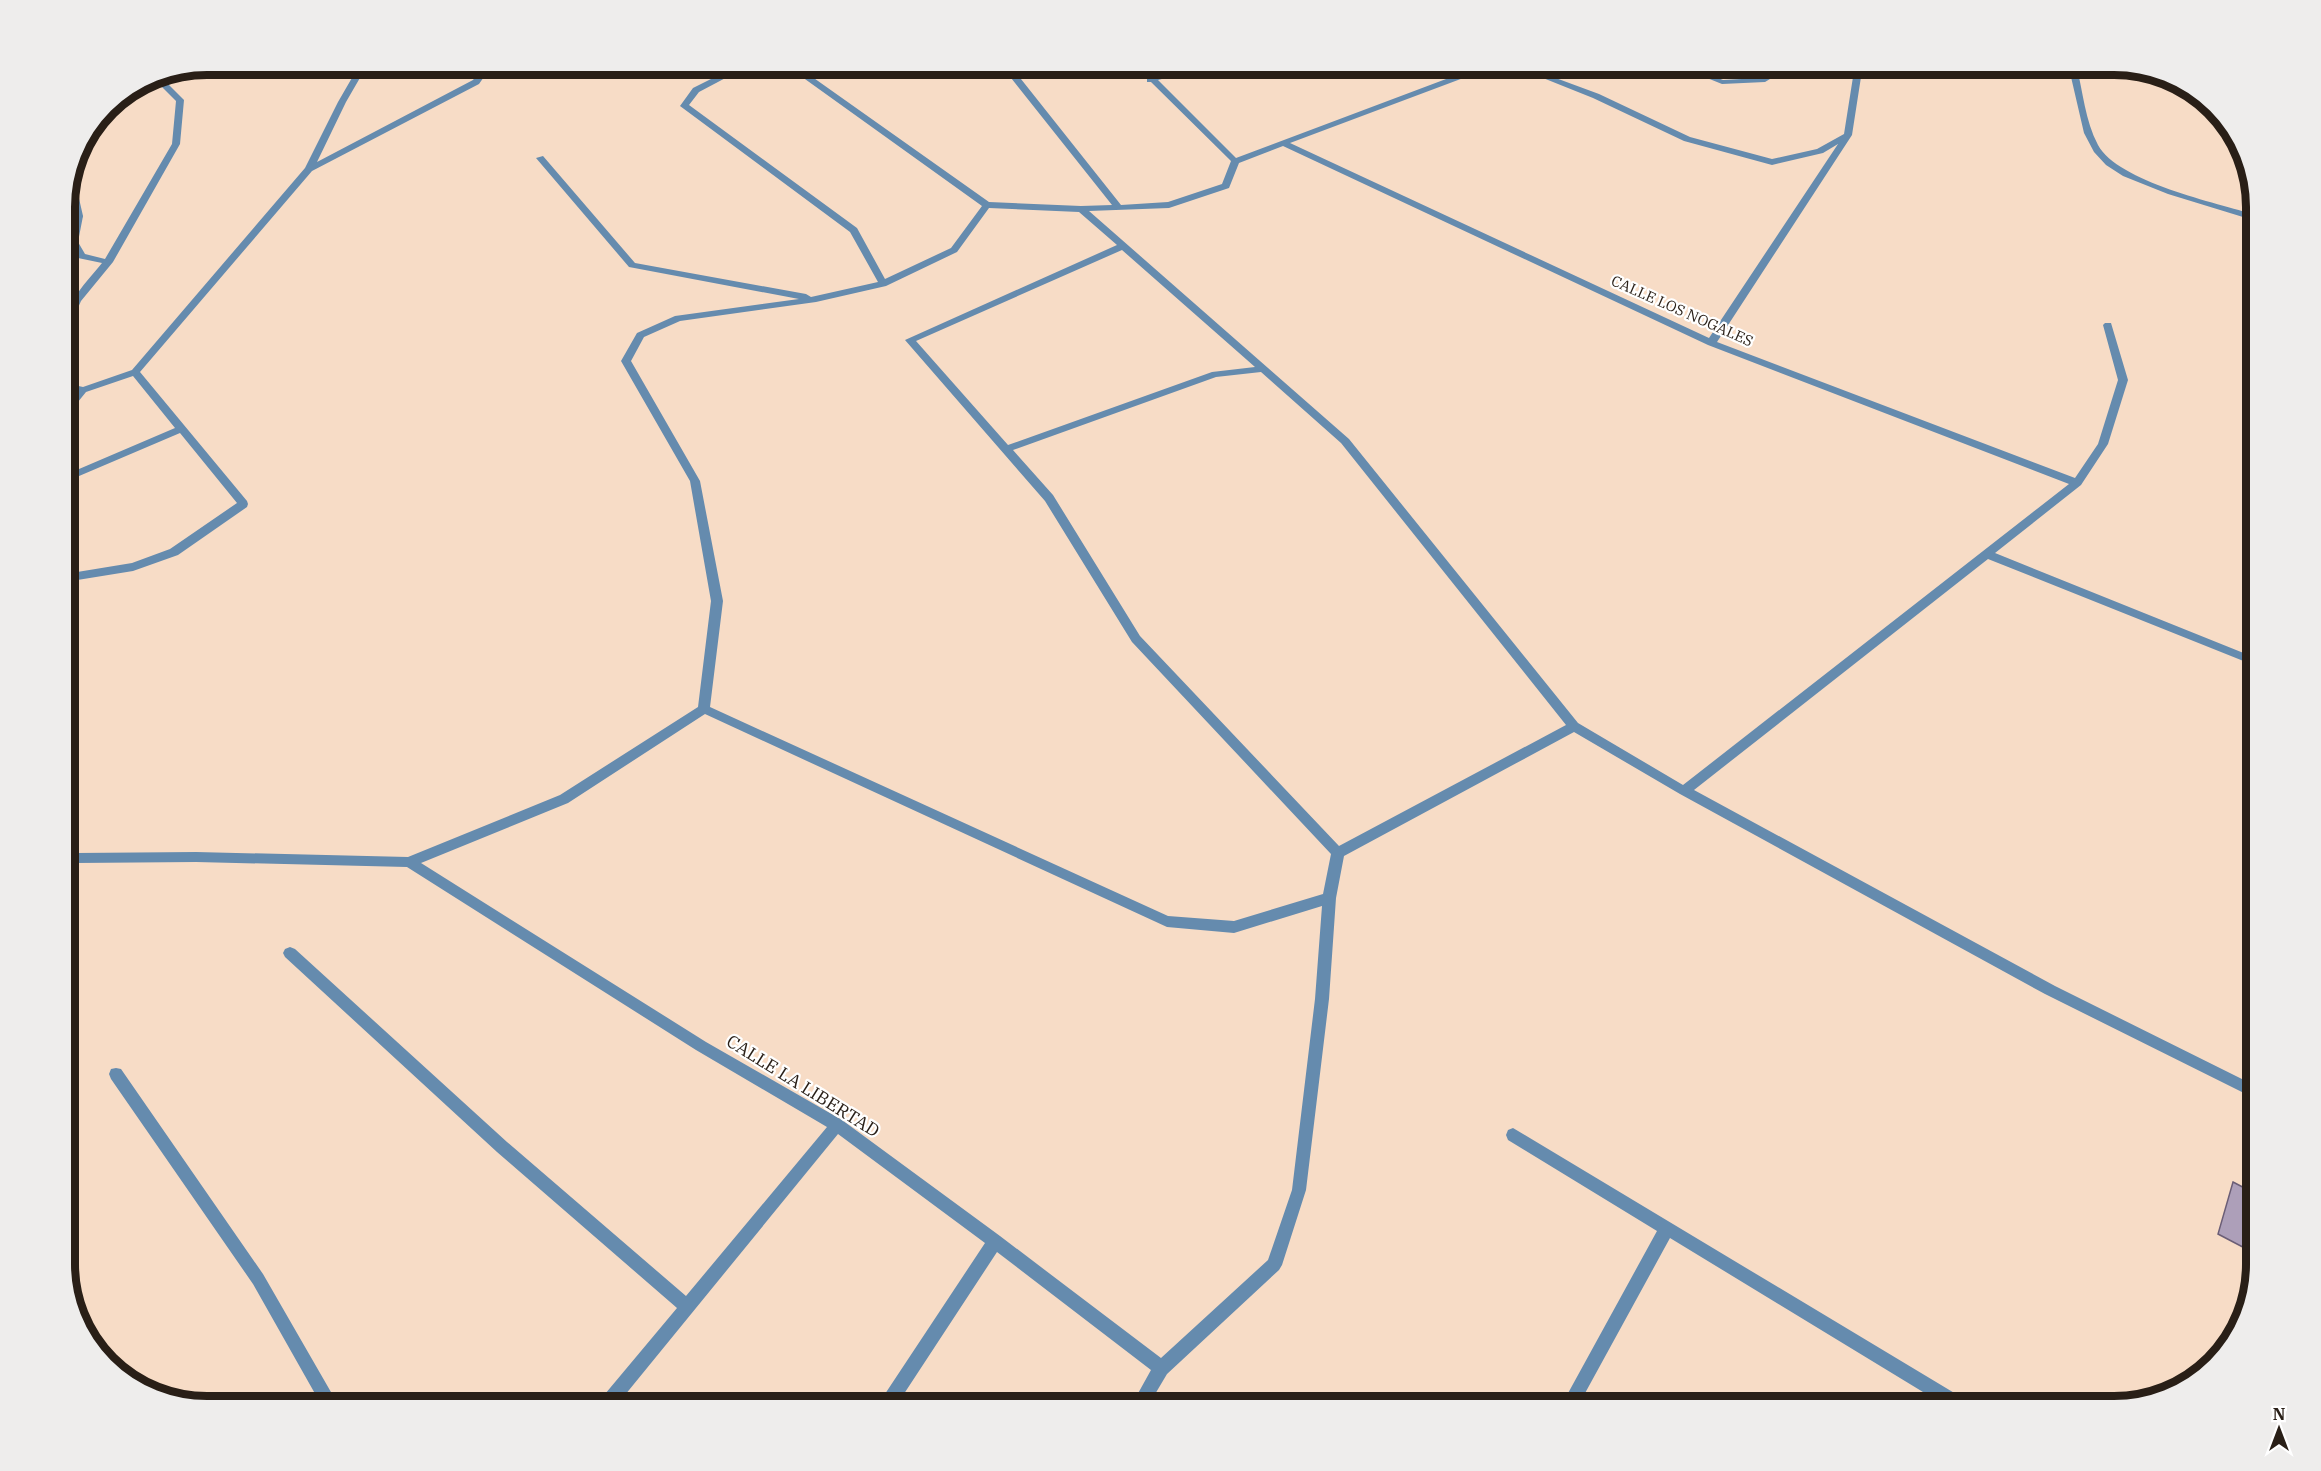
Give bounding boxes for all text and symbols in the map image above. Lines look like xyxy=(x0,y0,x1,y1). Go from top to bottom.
street label: CALLE LOS NOGALES xyxy=(1608,271,1756,350)
street label: CALLE LA LIBERTAD xyxy=(722,1029,884,1142)
north arrow xyxy=(2249,1399,2309,1459)
text: N xyxy=(2273,1404,2285,1424)

